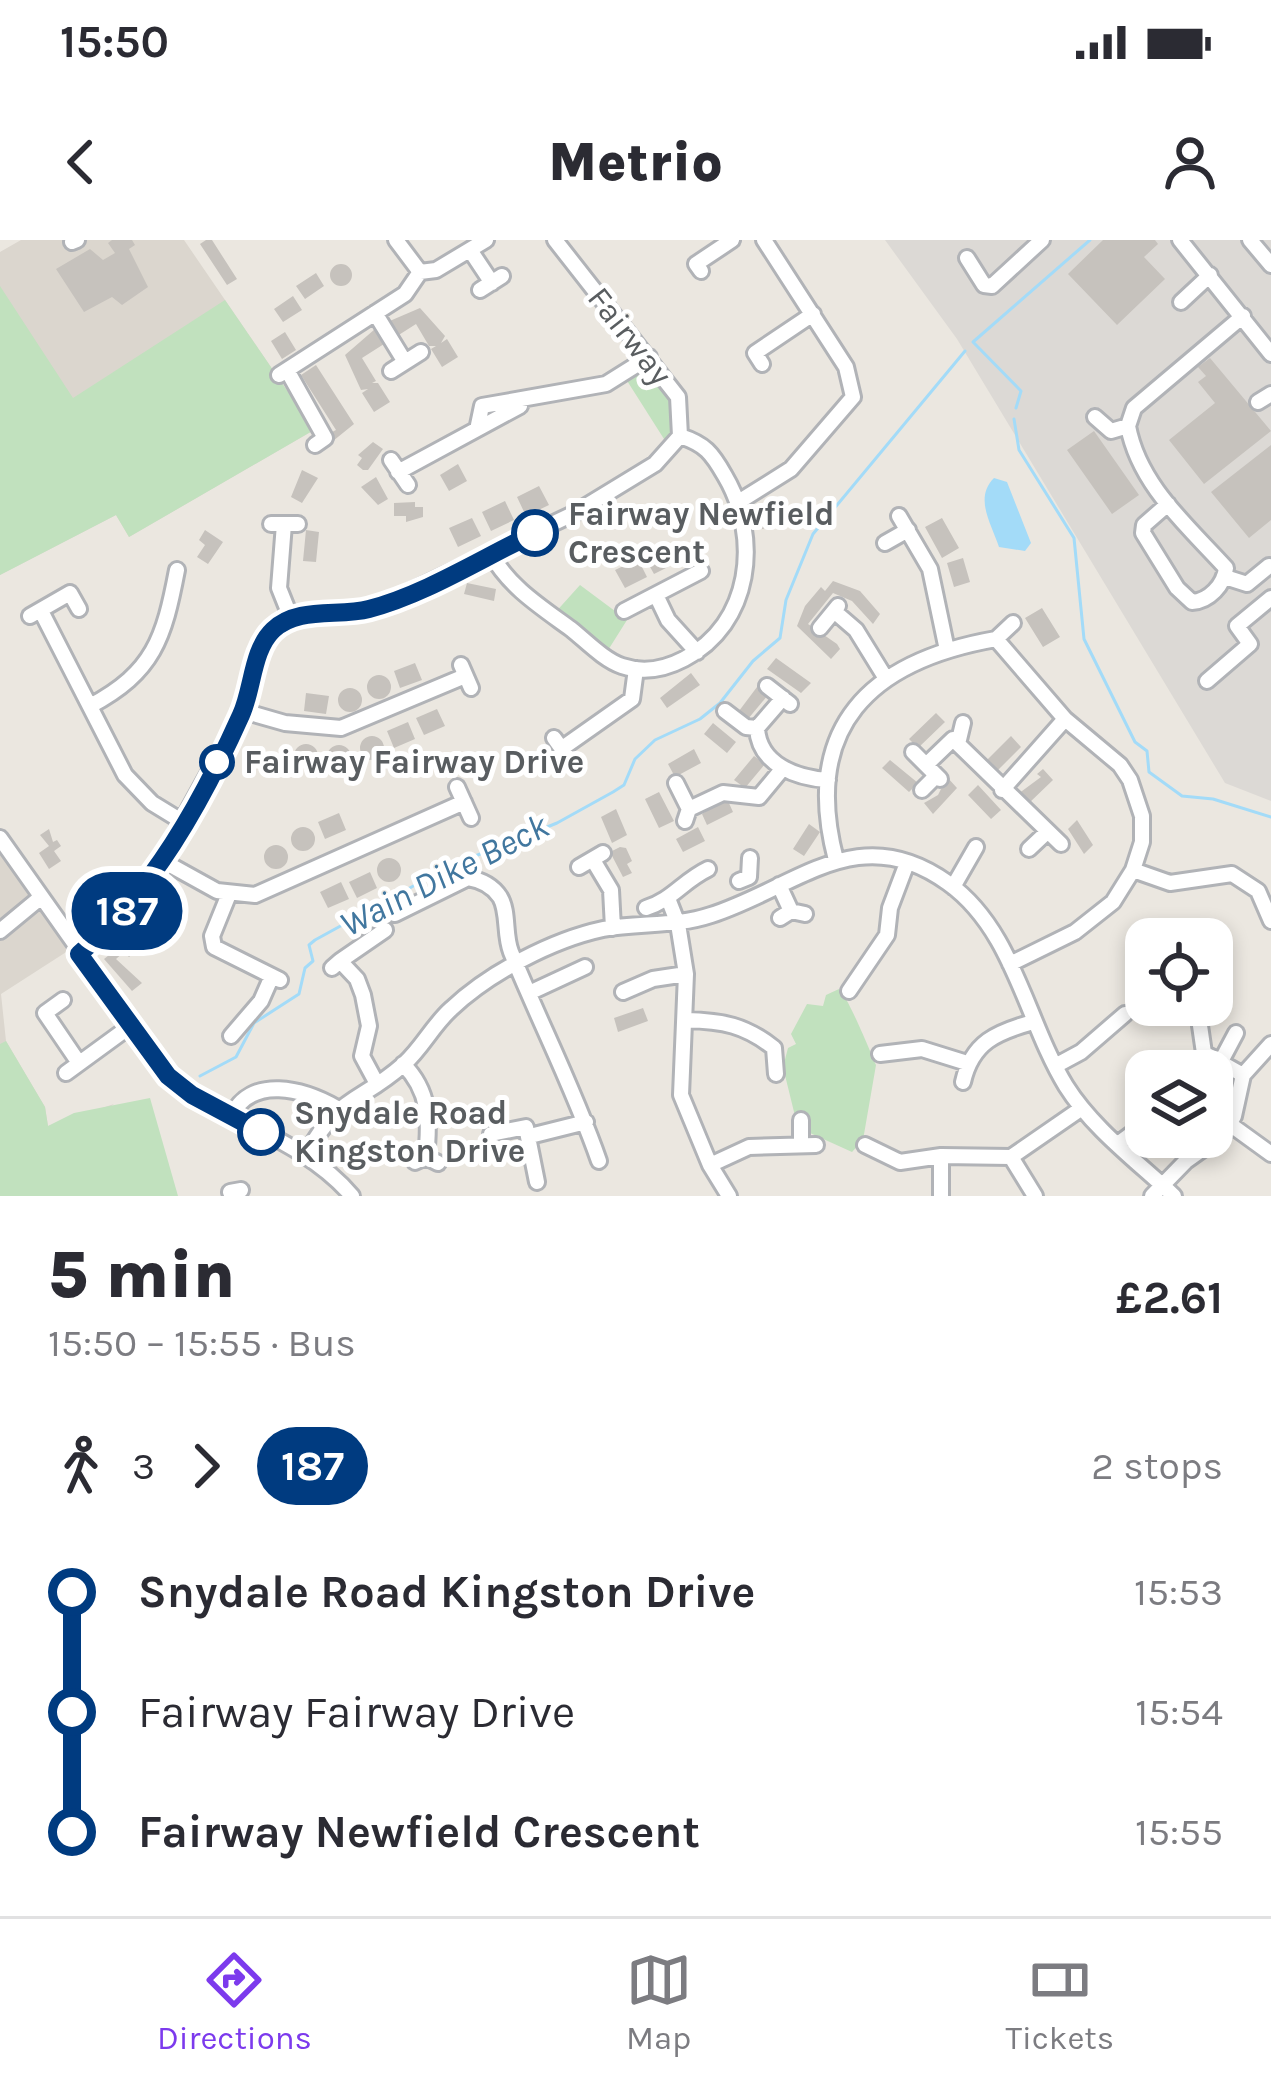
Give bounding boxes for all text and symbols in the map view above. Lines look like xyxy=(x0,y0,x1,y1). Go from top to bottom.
text: 15:50 xyxy=(60,16,169,68)
icon: back xyxy=(48,129,114,195)
icon: person xyxy=(1157,129,1223,195)
text: Metrio xyxy=(548,130,723,194)
street label: Fairway xyxy=(580,279,680,393)
place label: Fairway Newfield Crescent xyxy=(568,495,835,571)
marker: Fairway Newfield Crescent xyxy=(513,511,557,555)
place label: Fairway Fairway Drive xyxy=(244,743,584,781)
marker: Fairway Fairway Drive xyxy=(201,746,233,778)
water label: Wain Dike Beck xyxy=(333,804,556,946)
line badge: 187 xyxy=(58,872,196,950)
text: 187 xyxy=(95,886,159,936)
map controls xyxy=(1125,918,1233,1158)
button: locate xyxy=(1125,918,1233,1026)
button: layers xyxy=(1125,1050,1233,1158)
place label: Snydale Road Kingston Drive xyxy=(294,1094,525,1170)
marker: Snydale Road Kingston Drive xyxy=(239,1110,283,1154)
text: 5 min xyxy=(48,1236,235,1314)
text: £2.61 xyxy=(1116,1272,1223,1324)
text: 15:50 – 15:55 · Bus xyxy=(48,1320,356,1366)
icon: walk xyxy=(48,1433,114,1499)
icon: forward xyxy=(173,1433,239,1499)
text: 187 xyxy=(281,1441,344,1491)
text: 3 xyxy=(132,1443,155,1489)
text: 2 stops xyxy=(1091,1443,1223,1489)
text: Snydale Road Kingston Drive xyxy=(138,1566,755,1618)
text: 15:53 xyxy=(1134,1569,1223,1615)
text: Fairway Fairway Drive xyxy=(138,1686,575,1738)
text: 15:54 xyxy=(1135,1689,1223,1735)
text: Fairway Newfield Crescent xyxy=(138,1806,700,1858)
text: 15:55 xyxy=(1135,1809,1223,1855)
tab: Directions xyxy=(157,1947,312,2057)
tab: Map xyxy=(626,1947,692,2057)
tab: Tickets xyxy=(1005,1947,1114,2057)

